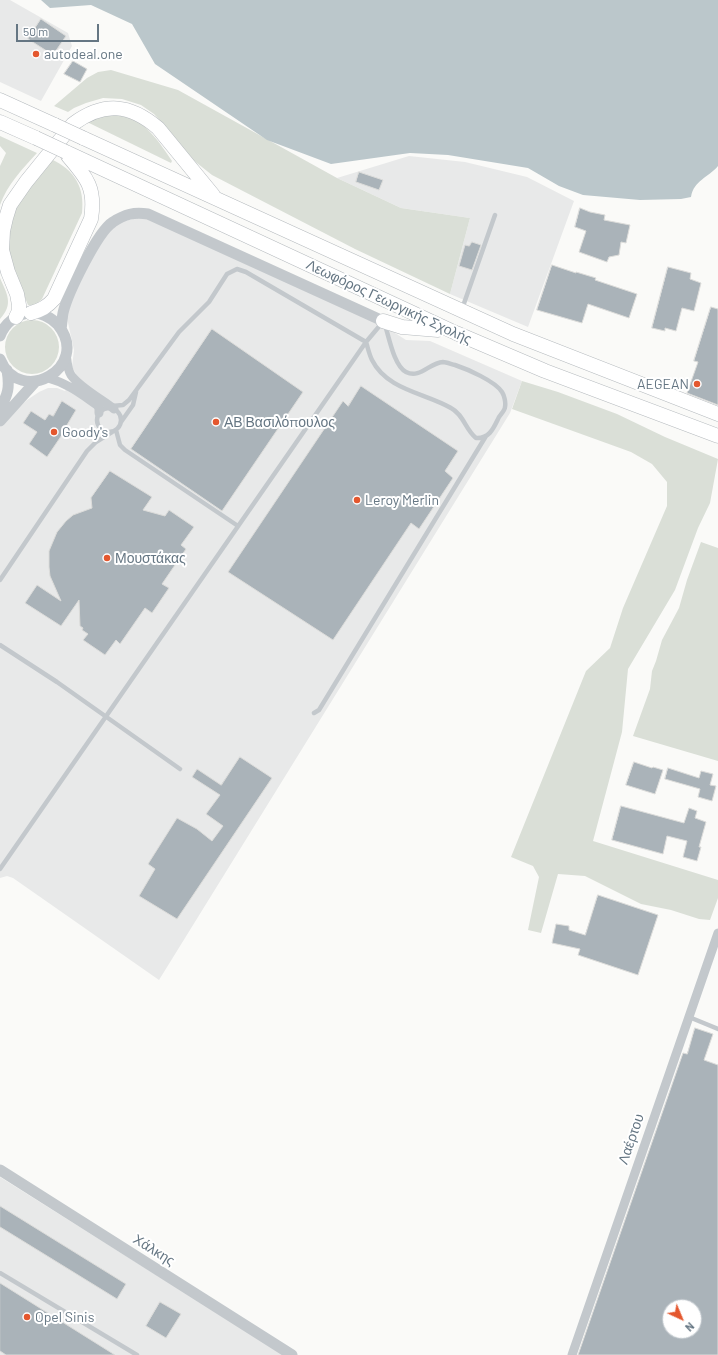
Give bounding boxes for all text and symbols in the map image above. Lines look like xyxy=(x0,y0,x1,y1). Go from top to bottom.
scale bar xyxy=(18,16,101,42)
text: 50 m xyxy=(23,24,48,38)
place label: autodeal.one xyxy=(44,46,123,62)
marker: autodeal.one xyxy=(31,49,41,59)
street label: Λεωφόρος Γεωργικής Σχολής xyxy=(304,256,474,348)
place label: AEGEAN xyxy=(637,376,689,392)
marker: AEGEAN xyxy=(692,379,702,389)
place label: ΑΒ Βασιλόπουλος xyxy=(224,414,335,430)
marker: ΑΒ Βασιλόπουλος xyxy=(211,417,221,427)
place label: Goody's xyxy=(62,424,108,440)
marker: Goody's xyxy=(49,427,59,437)
place label: Leroy Merlin xyxy=(365,492,439,508)
marker: Leroy Merlin xyxy=(352,495,362,505)
place label: Μουστάκας xyxy=(115,550,186,566)
marker: Μουστάκας xyxy=(102,553,112,563)
street label: Λαέρτου xyxy=(615,1112,647,1166)
street label: Χάλκης xyxy=(130,1231,178,1269)
north arrow xyxy=(662,1299,702,1339)
place label: Opel Sinis xyxy=(35,1309,94,1325)
marker: Opel Sinis xyxy=(22,1312,32,1322)
text: N xyxy=(683,1320,697,1334)

